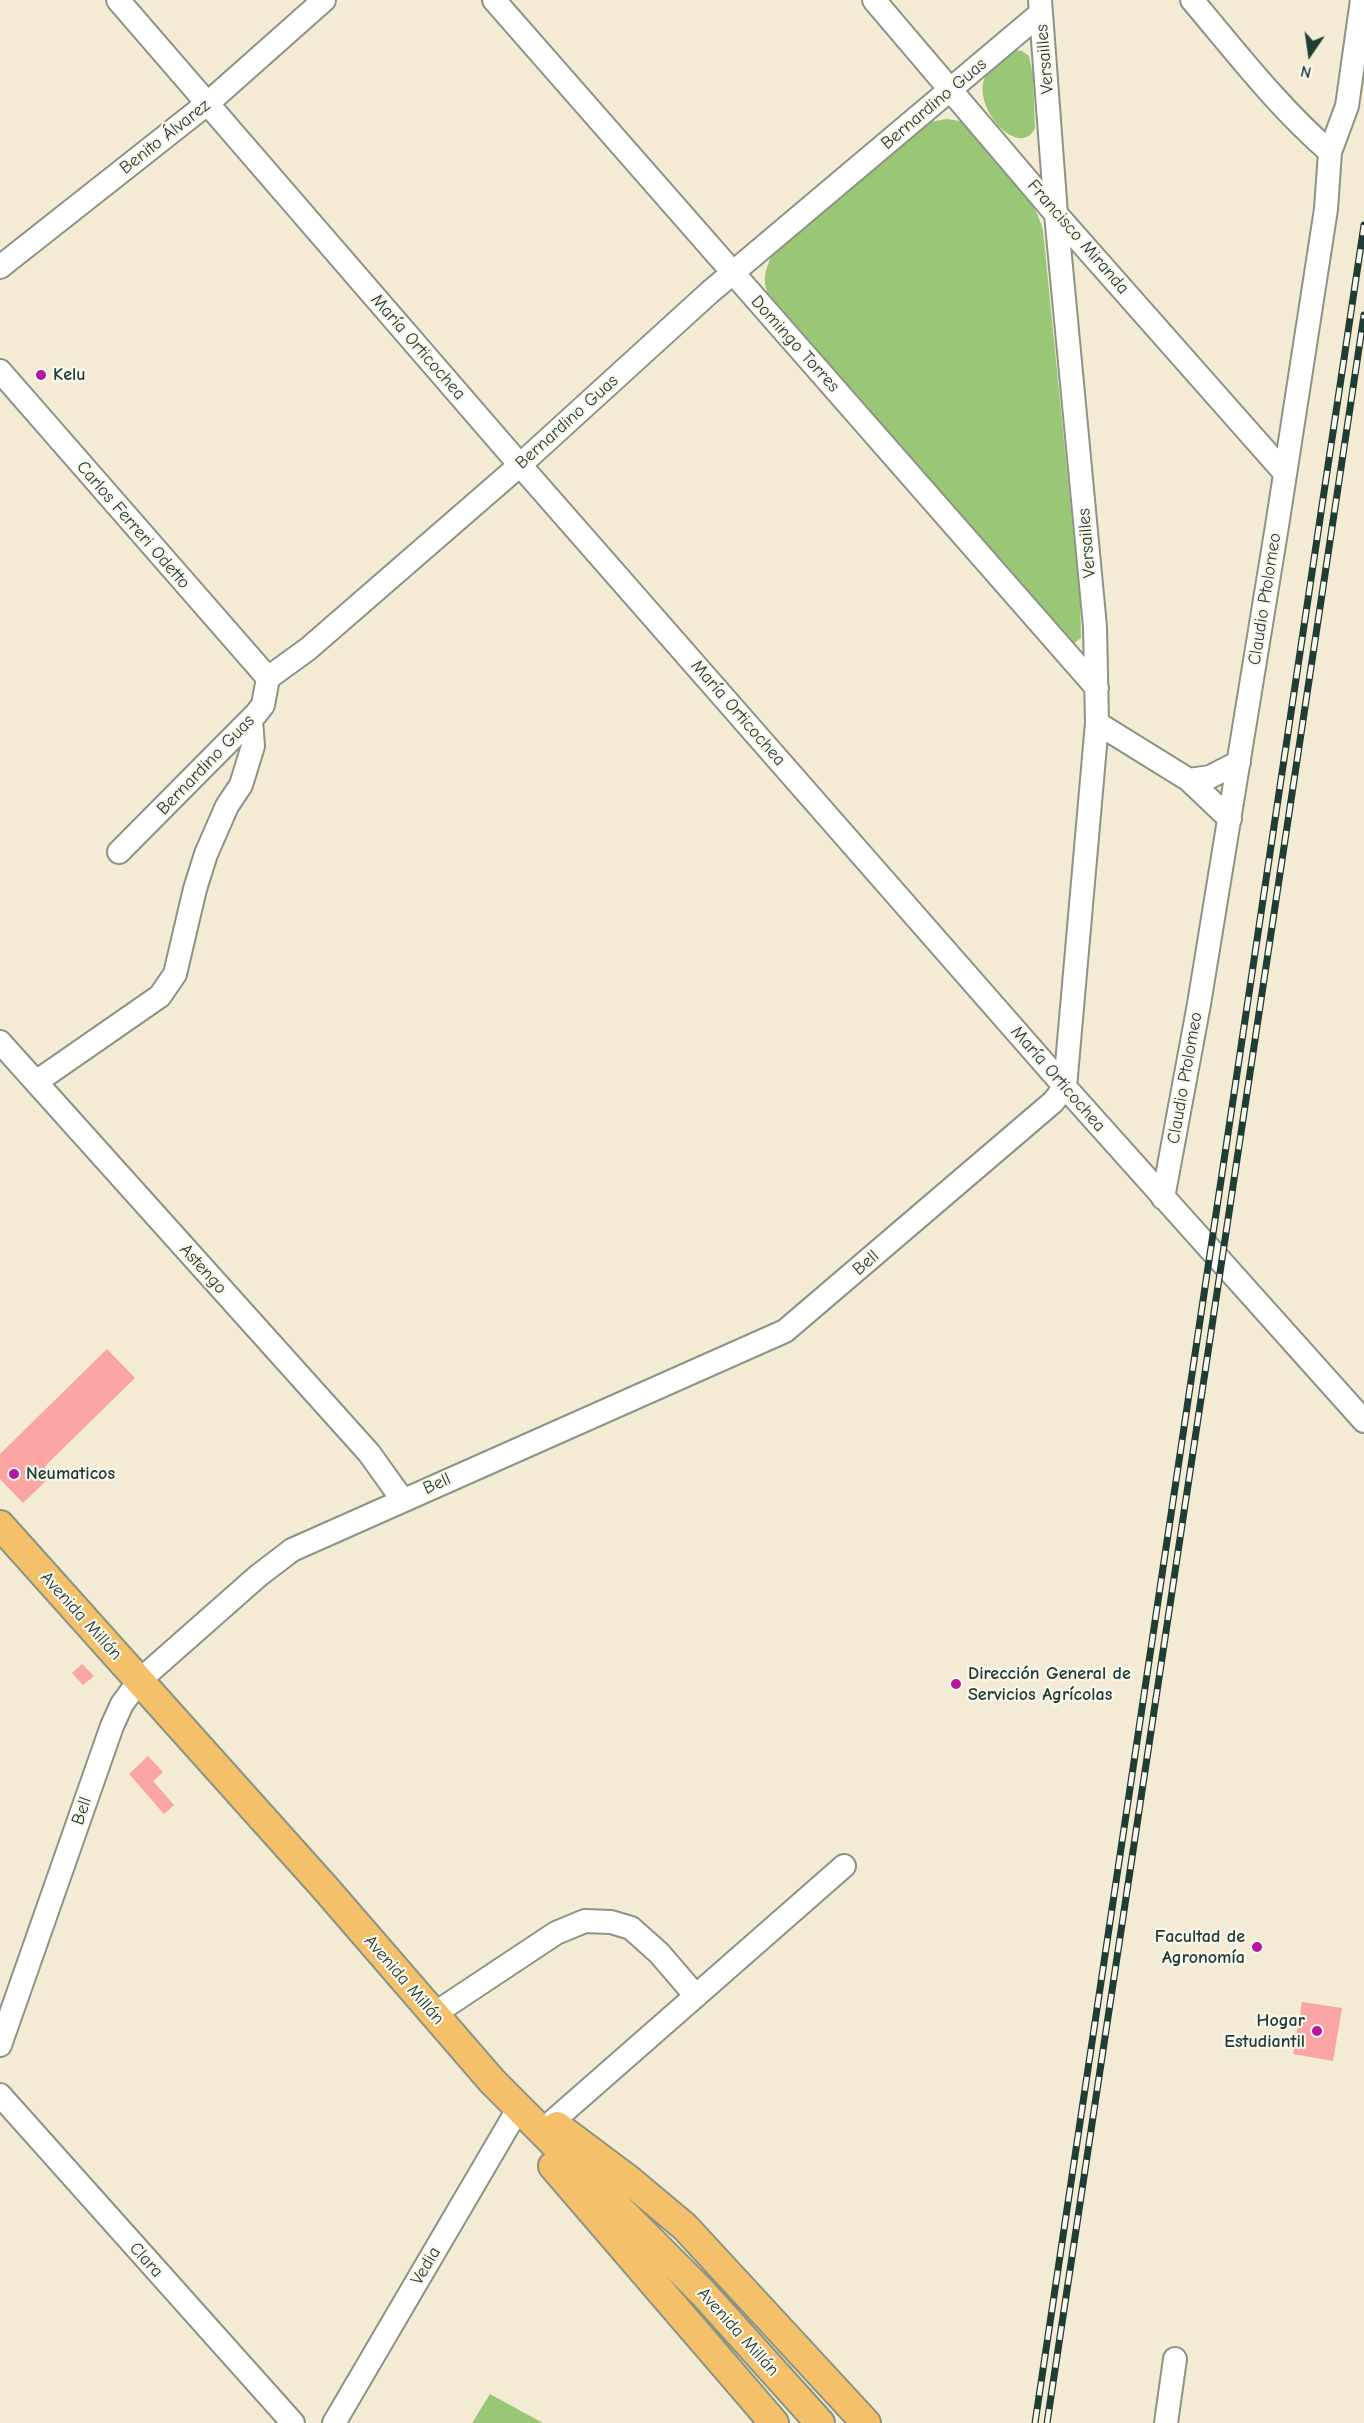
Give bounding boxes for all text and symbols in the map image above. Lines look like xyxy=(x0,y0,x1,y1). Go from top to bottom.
street label: Versailles xyxy=(1031,23,1059,95)
north arrow xyxy=(1280,24,1340,84)
street label: Bernardino Guas xyxy=(877,54,991,154)
text: N xyxy=(1299,62,1313,81)
street label: Benito Álvarez xyxy=(115,95,215,179)
street label: Francisco Miranda xyxy=(1022,175,1134,299)
street label: María Orticochea xyxy=(366,289,470,405)
street label: Domingo Torres xyxy=(746,291,844,397)
place label: Kelu xyxy=(53,364,86,386)
marker: Kelu xyxy=(34,368,48,382)
street label: Bernardino Guas xyxy=(511,370,623,474)
street label: Carlos Ferreri Odetto xyxy=(72,457,194,593)
street label: Versailles xyxy=(1073,507,1101,579)
street label: Claudio Ptolomeo xyxy=(1244,531,1286,667)
street label: María Orticochea xyxy=(686,655,790,771)
street label: Bernardino Guas xyxy=(153,710,259,820)
street label: Claudio Ptolomeo xyxy=(1163,1010,1207,1146)
street label: María Orticochea xyxy=(1006,1021,1110,1137)
street label: Astengo xyxy=(175,1239,231,1299)
street label: Bell xyxy=(848,1246,884,1280)
place label: Neumaticos xyxy=(26,1463,115,1485)
marker: Neumaticos xyxy=(7,1467,21,1481)
street label: Bell xyxy=(420,1468,454,1500)
street label: Avenida Millán xyxy=(36,1567,126,1665)
place label: Dirección General de Servicios Agrícolas xyxy=(968,1663,1131,1706)
marker: Dirección General de Servicios Agrícolas xyxy=(949,1677,963,1691)
street label: Bell xyxy=(67,1794,97,1828)
place label: Facultad de Agronomía xyxy=(1155,1926,1245,1968)
street label: Avenida Millán xyxy=(359,1931,449,2029)
marker: Facultad de Agronomía xyxy=(1250,1940,1264,1954)
place label: Hogar Estudiantil xyxy=(1224,2010,1305,2052)
marker: Hogar Estudiantil xyxy=(1310,2024,1324,2038)
street label: Clara xyxy=(124,2238,168,2282)
street label: Vedia xyxy=(407,2243,445,2289)
street label: Avenida Millán xyxy=(693,2283,783,2381)

